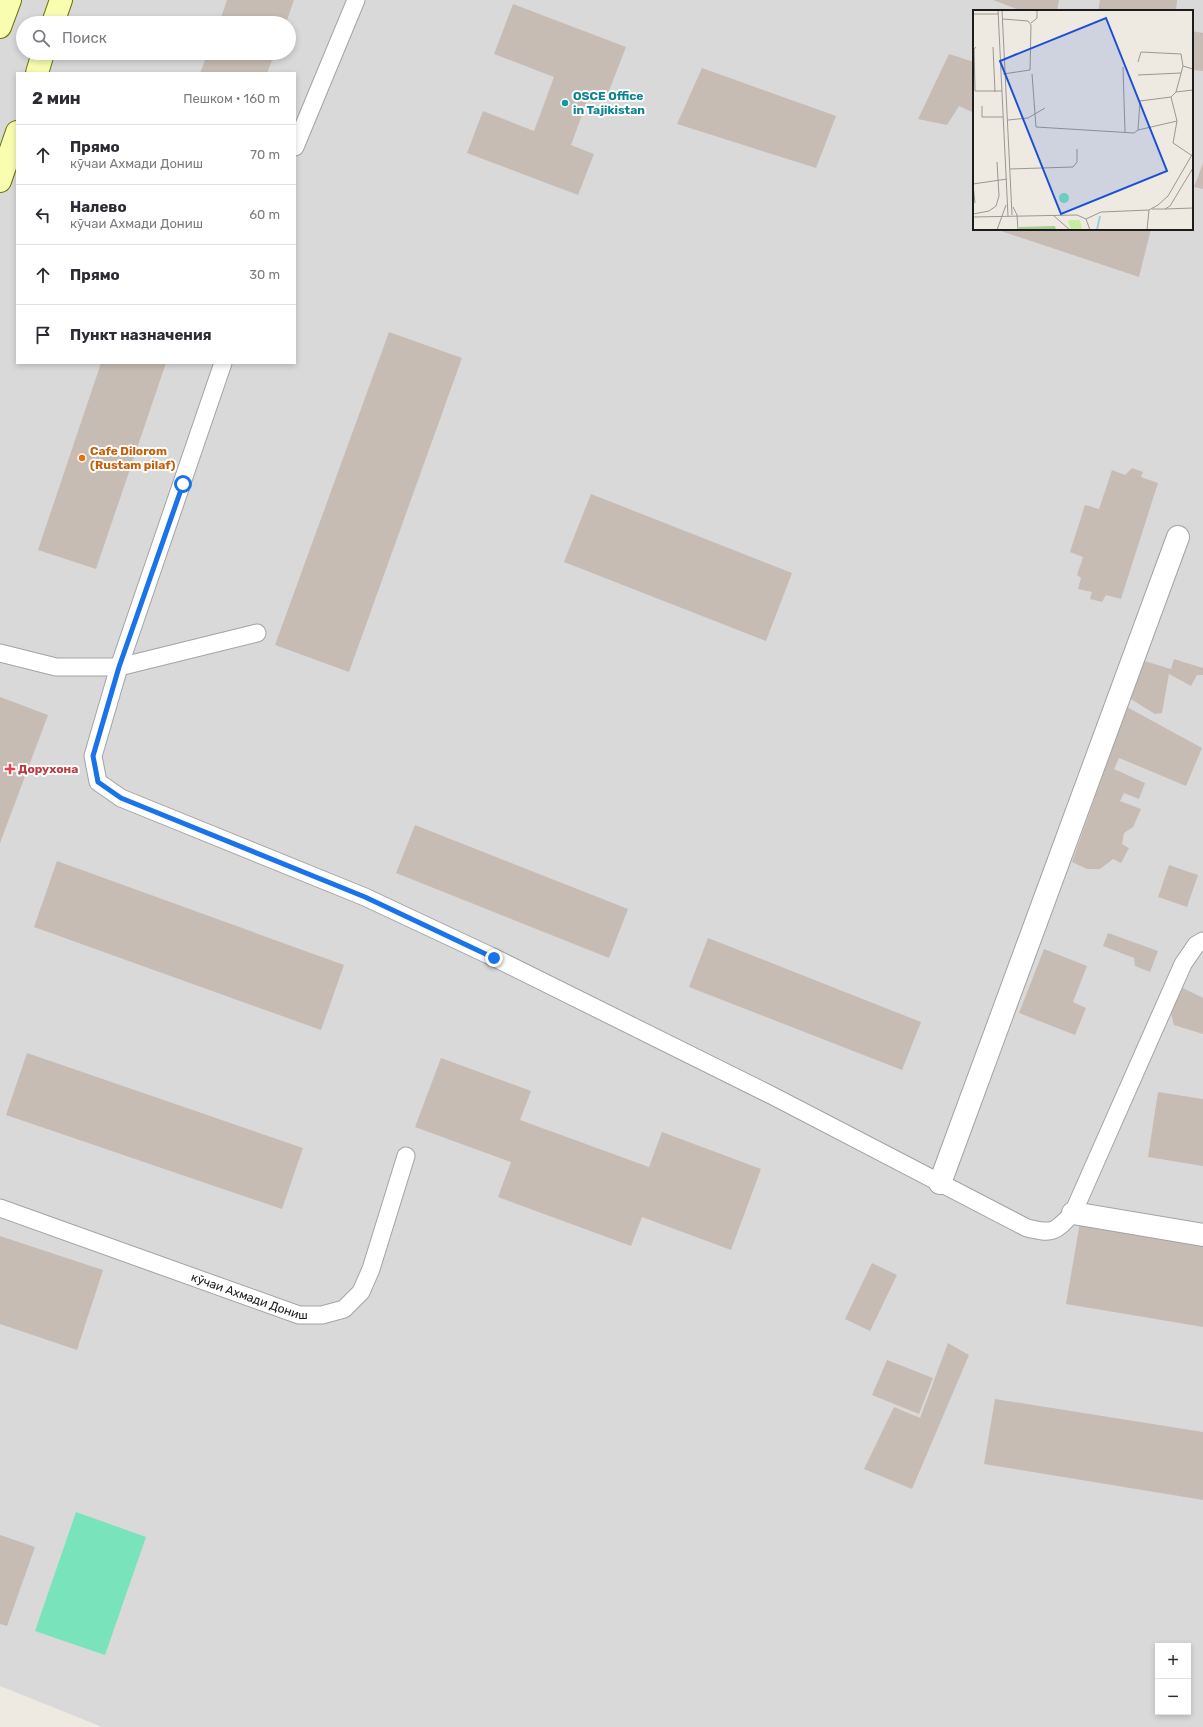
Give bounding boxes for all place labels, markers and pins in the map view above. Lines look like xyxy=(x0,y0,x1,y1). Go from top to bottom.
place label: OSCE Office in Tajikistan xyxy=(573,89,645,117)
marker: OSCE Office in Tajikistan xyxy=(560,98,570,108)
place label: Cafe Dilorom (Rustam pilaf) xyxy=(90,444,176,472)
marker: Cafe Dilorom (Rustam pilaf) xyxy=(77,453,87,463)
place label: Дорухона xyxy=(18,762,78,776)
marker: Дорухона xyxy=(5,764,15,774)

